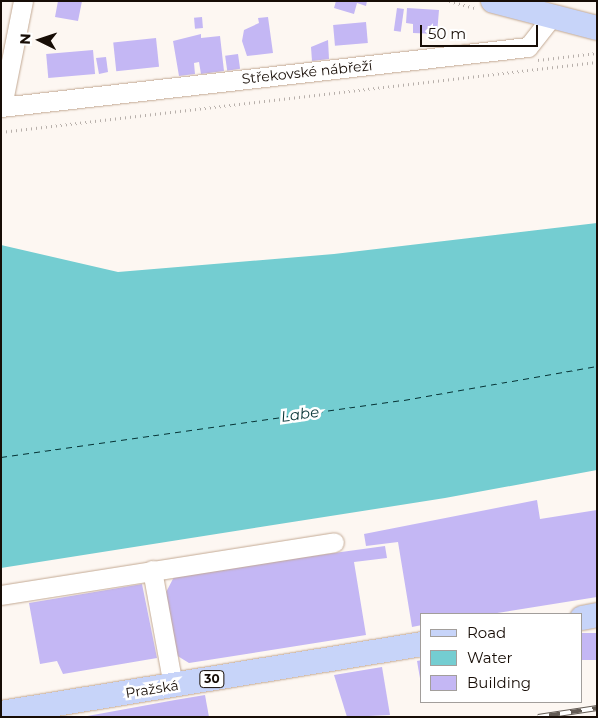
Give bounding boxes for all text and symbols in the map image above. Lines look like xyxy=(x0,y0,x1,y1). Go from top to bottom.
north arrow xyxy=(15,15,65,65)
scale bar xyxy=(423,15,540,47)
text: 50 m xyxy=(428,24,466,43)
text: N xyxy=(16,33,34,45)
street label: Střekovské nábřeží xyxy=(241,57,373,87)
water label: Labe xyxy=(280,402,320,426)
legend xyxy=(420,613,583,703)
text: Road xyxy=(467,623,506,642)
text: Water xyxy=(467,648,513,667)
road number: 30 xyxy=(198,670,226,689)
text: Building xyxy=(467,673,531,692)
street label: Pražská xyxy=(124,677,180,701)

